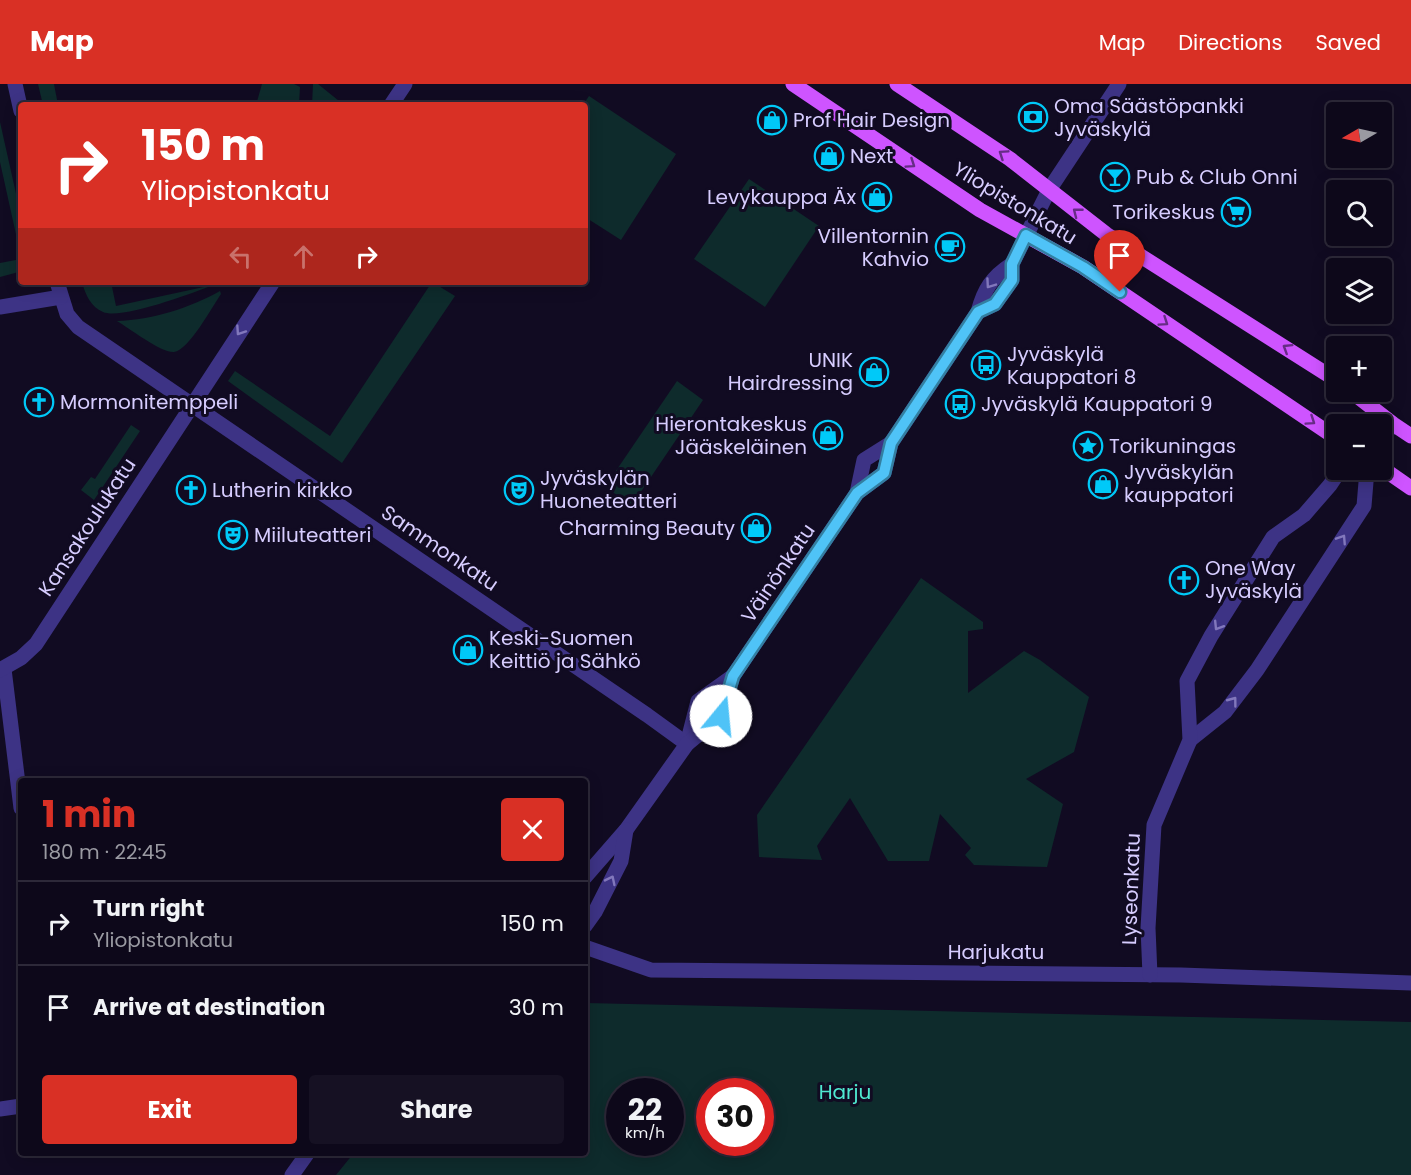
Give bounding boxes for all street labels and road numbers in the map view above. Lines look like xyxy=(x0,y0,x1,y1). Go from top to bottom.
street label: Yliopistonkatu xyxy=(948,155,1082,251)
street label: Kansakoulukatu xyxy=(32,452,142,602)
street label: Sammonkatu xyxy=(376,498,504,598)
street label: Väinönkatu xyxy=(734,518,822,628)
street label: Lyseonkatu xyxy=(1115,832,1147,946)
street label: Harjukatu xyxy=(948,938,1044,966)

